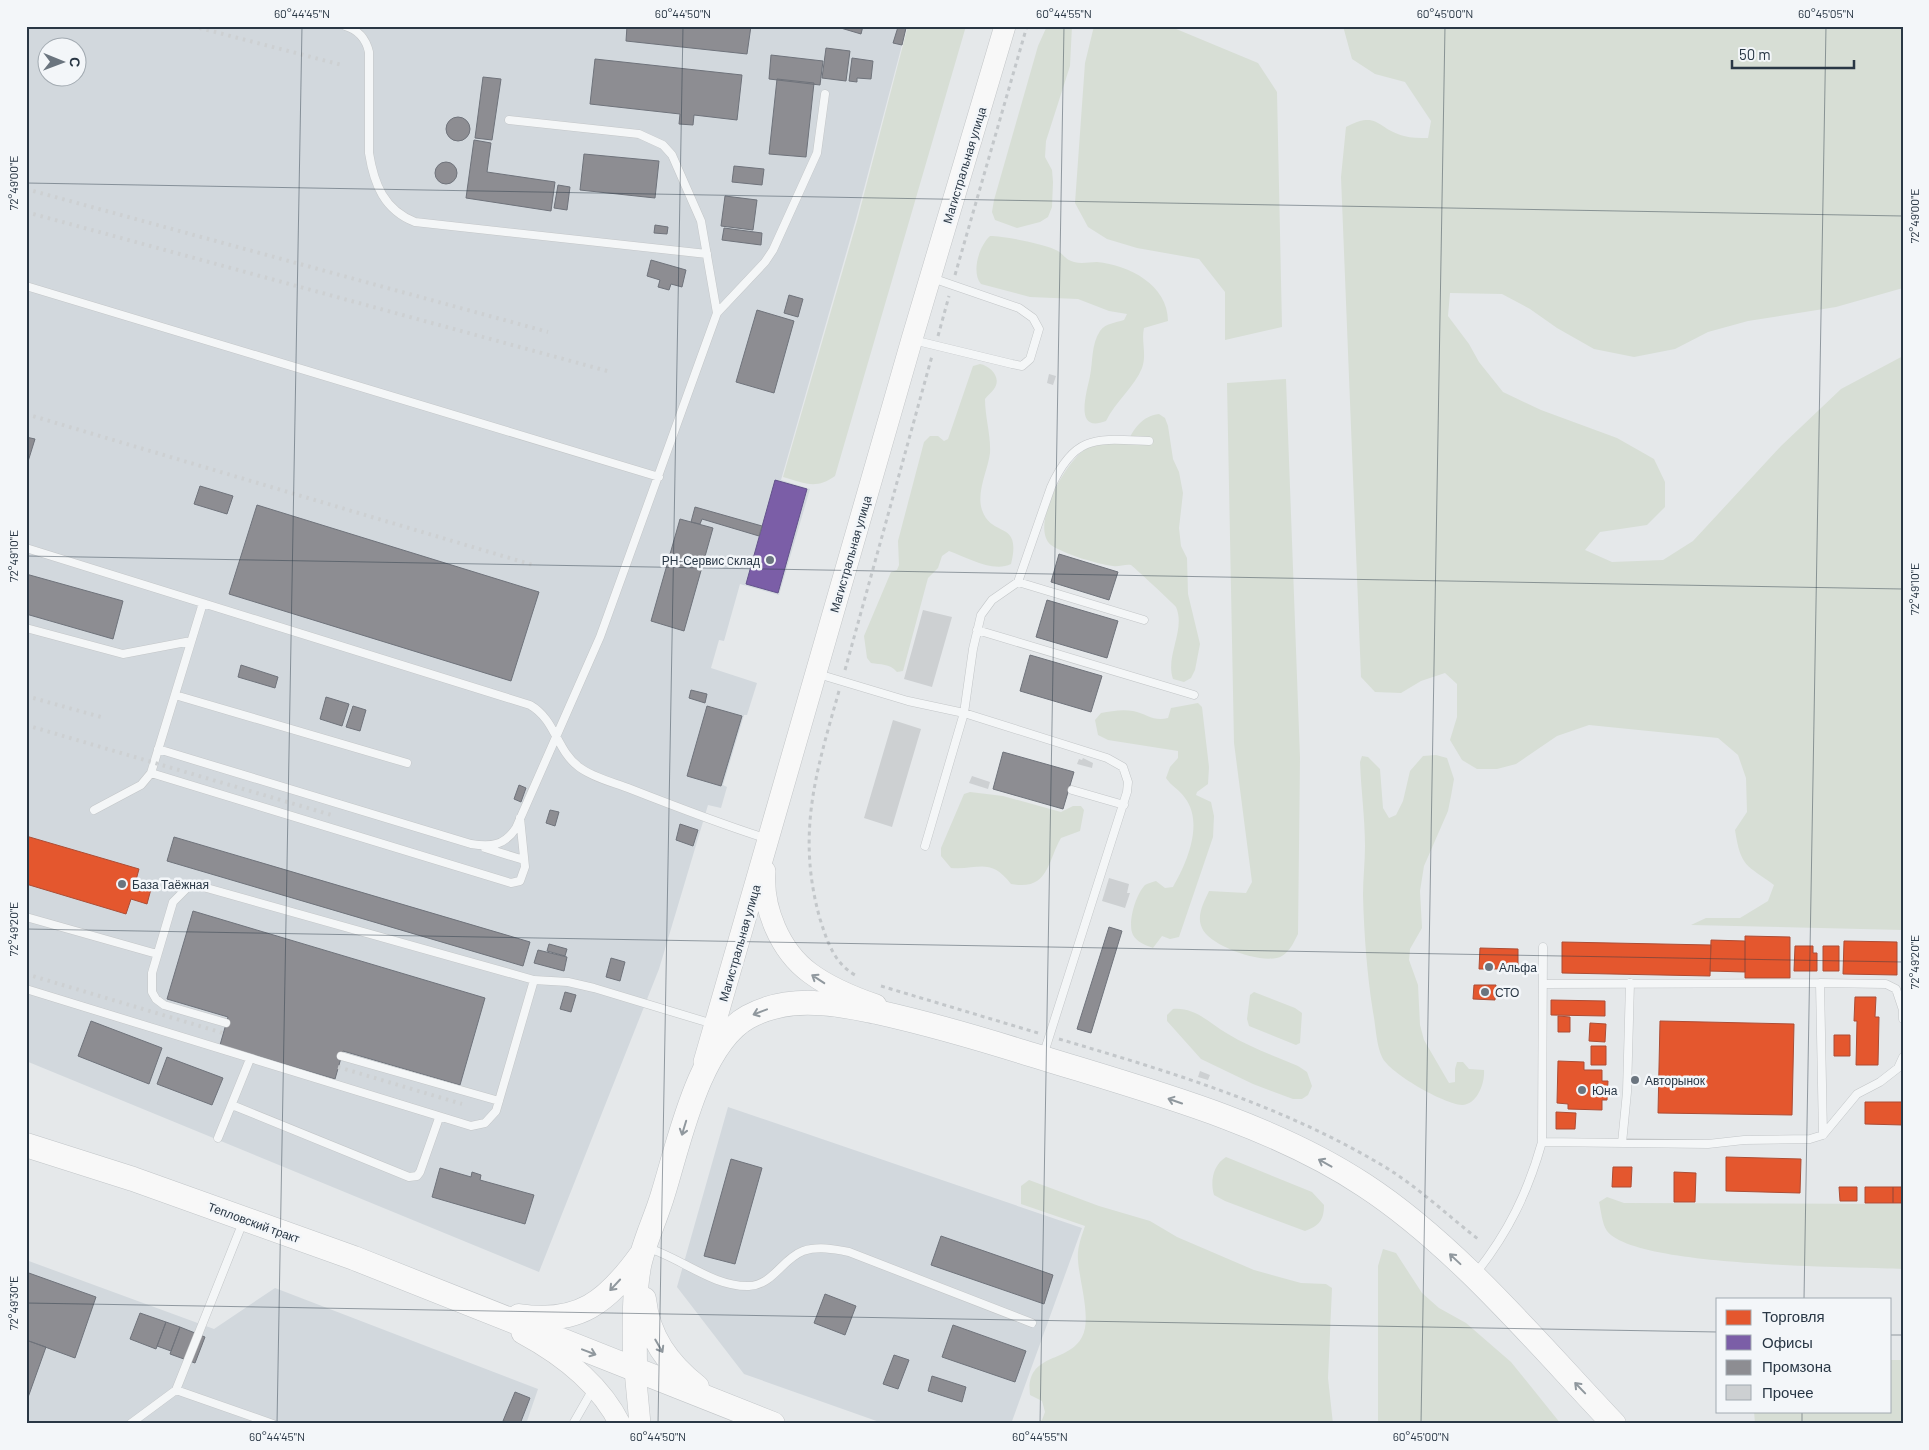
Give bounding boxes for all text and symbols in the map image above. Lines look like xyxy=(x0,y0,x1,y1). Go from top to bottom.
text: 60°44'45"N xyxy=(274,6,330,20)
text: 60°44'50"N xyxy=(655,6,711,20)
text: 60°44'55"N xyxy=(1036,6,1092,20)
text: 60°45'00"N xyxy=(1417,6,1473,20)
text: 60°45'05"N xyxy=(1798,6,1854,20)
north arrow xyxy=(38,38,88,88)
scale bar xyxy=(1732,38,1854,70)
text: 50 m xyxy=(1739,45,1771,63)
text: С xyxy=(67,57,84,67)
street label: Магистральная улица xyxy=(940,105,989,225)
text: 72°49'00"E xyxy=(6,155,20,211)
text: 72°49'00"E xyxy=(1907,188,1921,244)
street label: Магистральная улица xyxy=(827,494,874,614)
text: 72°49'10"E xyxy=(6,530,20,582)
place label: РН-Сервис Cклад xyxy=(662,553,760,568)
marker: РН-Сервис Cклад xyxy=(764,554,776,566)
text: 72°49'10"E xyxy=(1907,563,1921,615)
place label: База Таёжная xyxy=(132,877,209,891)
marker: База Таёжная xyxy=(116,878,128,890)
street label: Магистральная улица xyxy=(716,883,763,1003)
text: 72°49'20"E xyxy=(6,902,20,956)
text: 72°49'20"E xyxy=(1907,935,1921,989)
place label: Альфа xyxy=(1499,960,1537,975)
marker: Альфа xyxy=(1483,961,1495,973)
one-way arrow xyxy=(812,974,826,984)
place label: СТО xyxy=(1495,985,1519,999)
marker: СТО xyxy=(1479,986,1491,998)
one-way arrow xyxy=(753,1008,768,1017)
place label: Авторынок xyxy=(1645,1073,1706,1088)
marker: Авторынок xyxy=(1629,1074,1641,1086)
place label: Юна xyxy=(1592,1083,1618,1097)
marker: Юна xyxy=(1576,1084,1588,1096)
one-way arrow xyxy=(1167,1095,1183,1105)
one-way arrow xyxy=(678,1120,688,1136)
one-way arrow xyxy=(1318,1157,1333,1167)
street label: Тепловский тракт xyxy=(206,1199,302,1246)
one-way arrow xyxy=(1448,1253,1461,1265)
text: 72°49'30"E xyxy=(6,1276,20,1330)
one-way arrow xyxy=(609,1279,621,1291)
legend xyxy=(1716,1298,1892,1412)
text: Торговля xyxy=(1762,1307,1825,1325)
text: Офисы xyxy=(1762,1333,1813,1351)
one-way arrow xyxy=(654,1338,664,1353)
one-way arrow xyxy=(581,1348,596,1357)
text: Промзона xyxy=(1762,1357,1832,1375)
one-way arrow xyxy=(1574,1382,1586,1395)
text: Прочее xyxy=(1762,1383,1814,1401)
text: 60°44'45"N xyxy=(249,1429,305,1443)
text: 60°44'50"N xyxy=(630,1429,686,1443)
text: 60°44'55"N xyxy=(1012,1429,1068,1443)
text: 60°45'00"N xyxy=(1393,1429,1449,1443)

